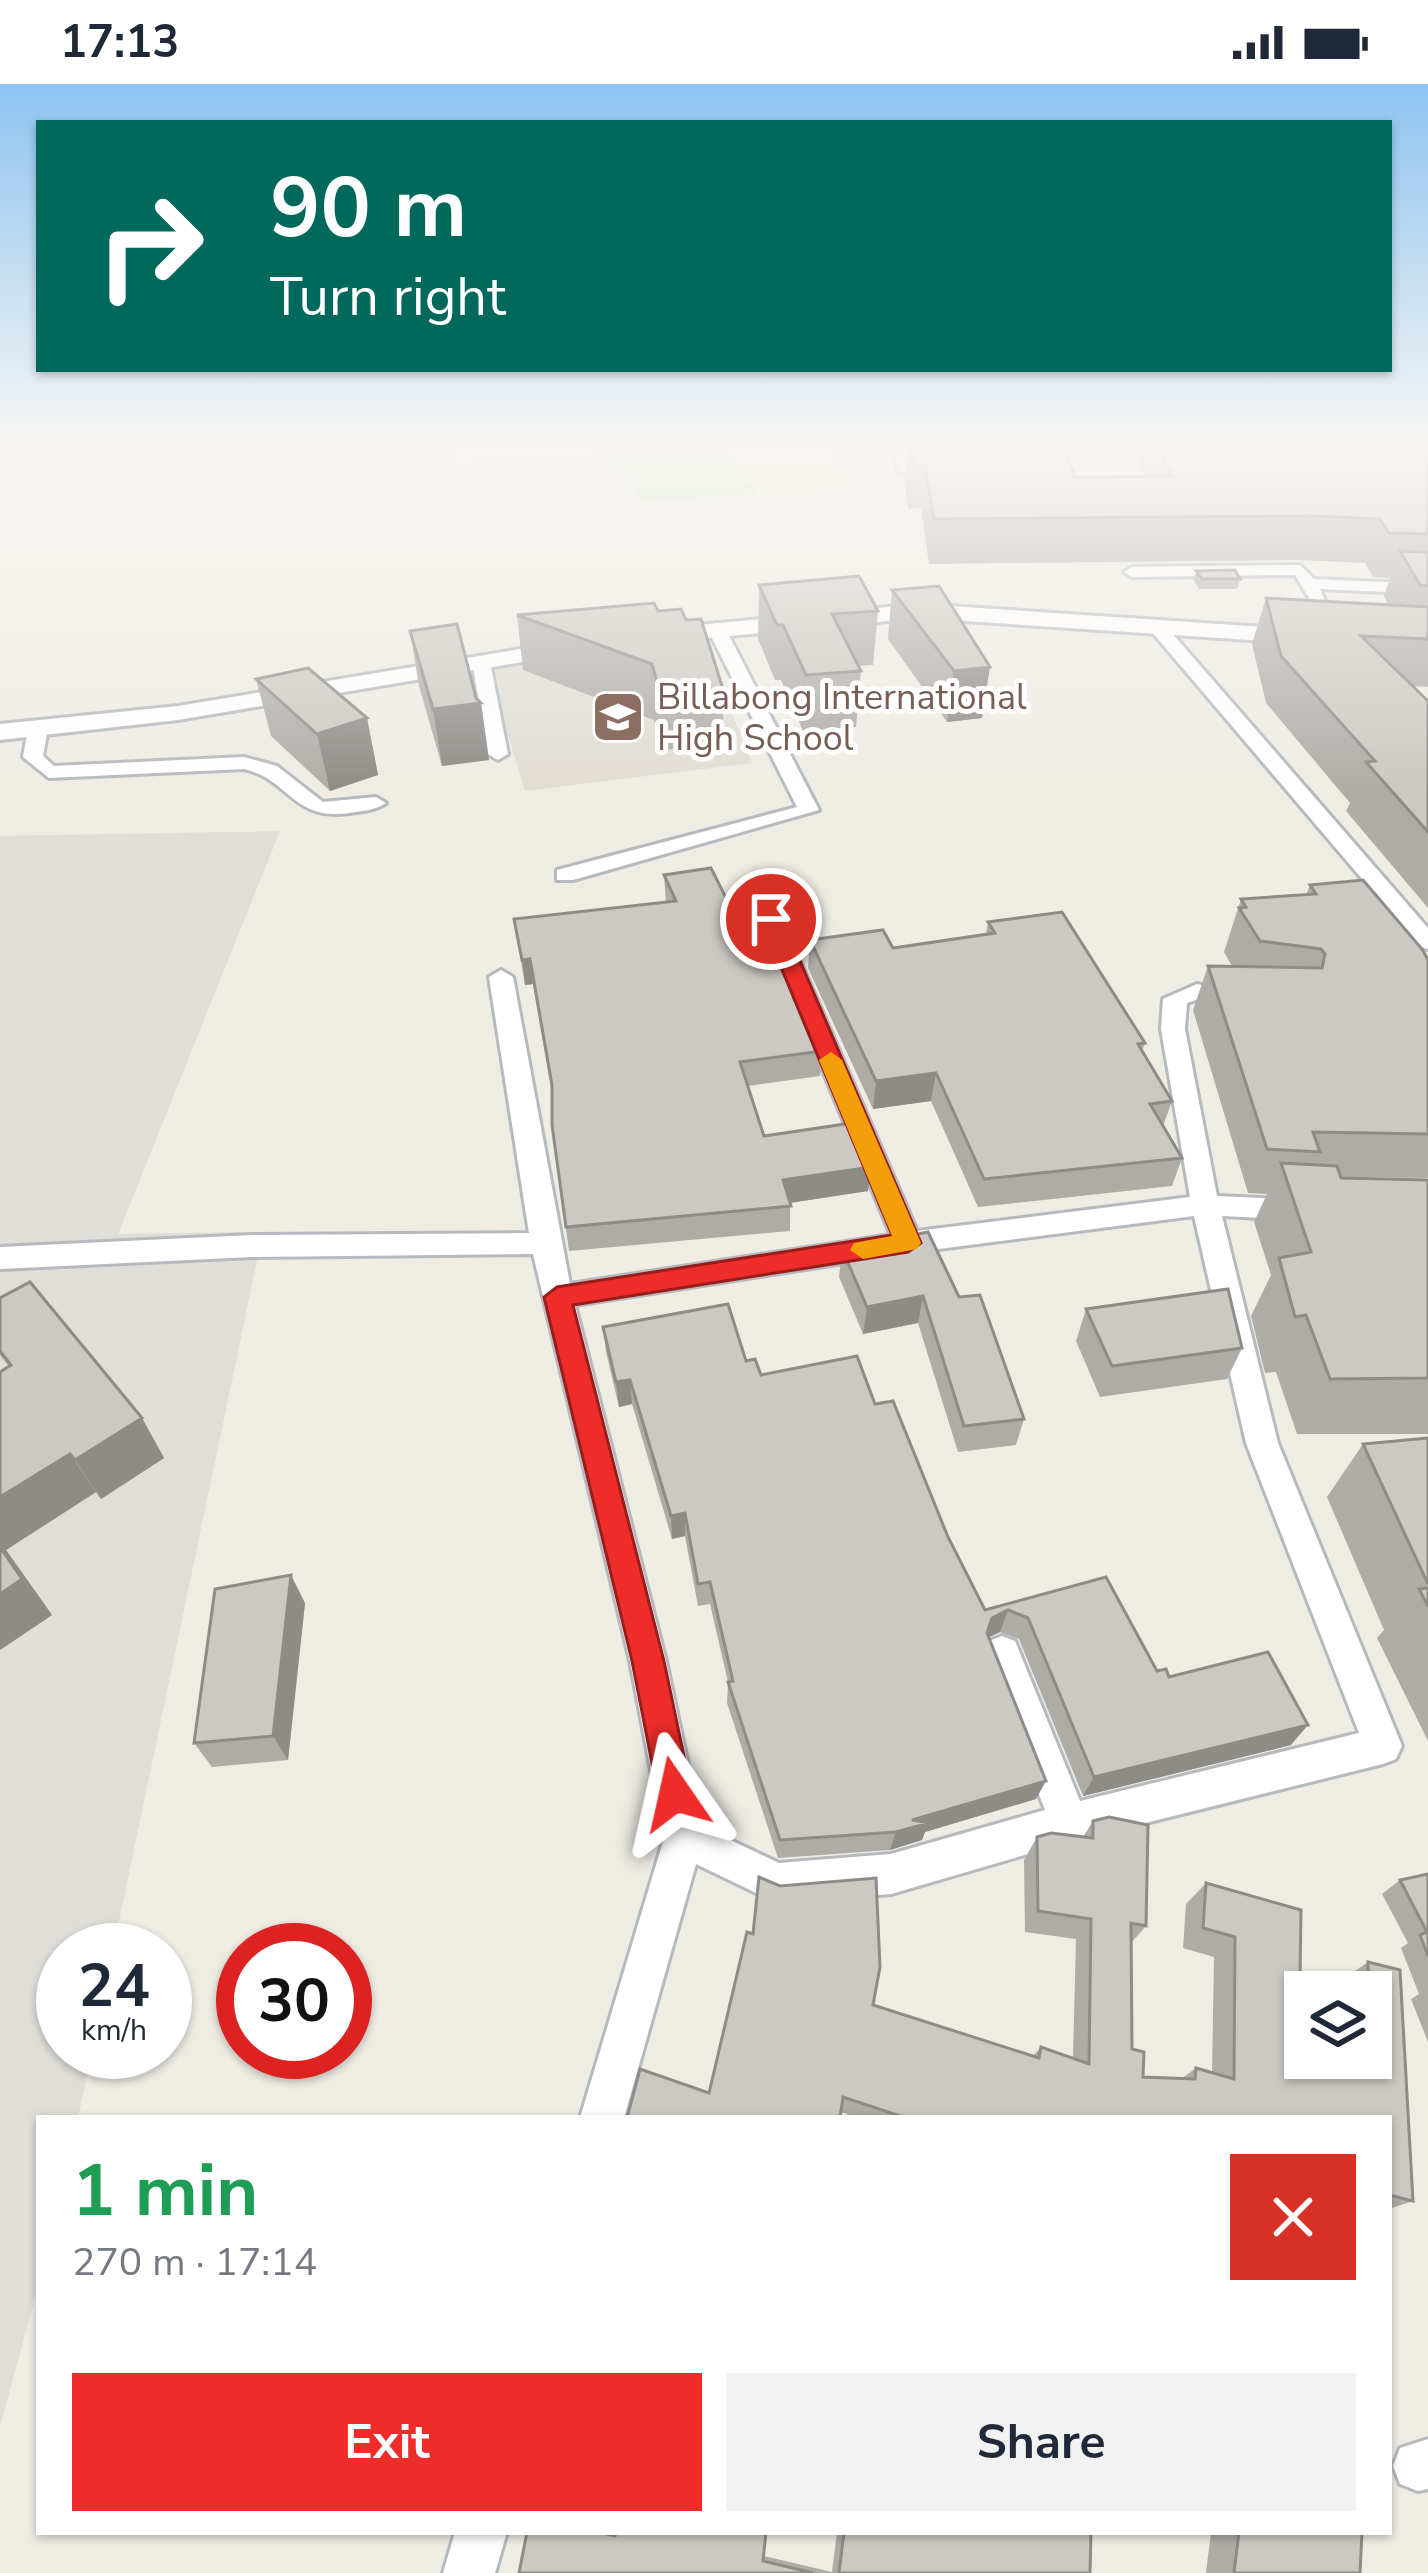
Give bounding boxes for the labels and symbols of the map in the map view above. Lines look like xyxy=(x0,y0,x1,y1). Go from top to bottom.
place label: Billabong International High School xyxy=(657,673,1027,763)
school or university icon: Billabong International High School xyxy=(590,689,646,745)
pin xyxy=(720,868,822,970)
position arrow xyxy=(612,1731,738,1857)
speed limit sign: 30 xyxy=(216,1923,372,2079)

